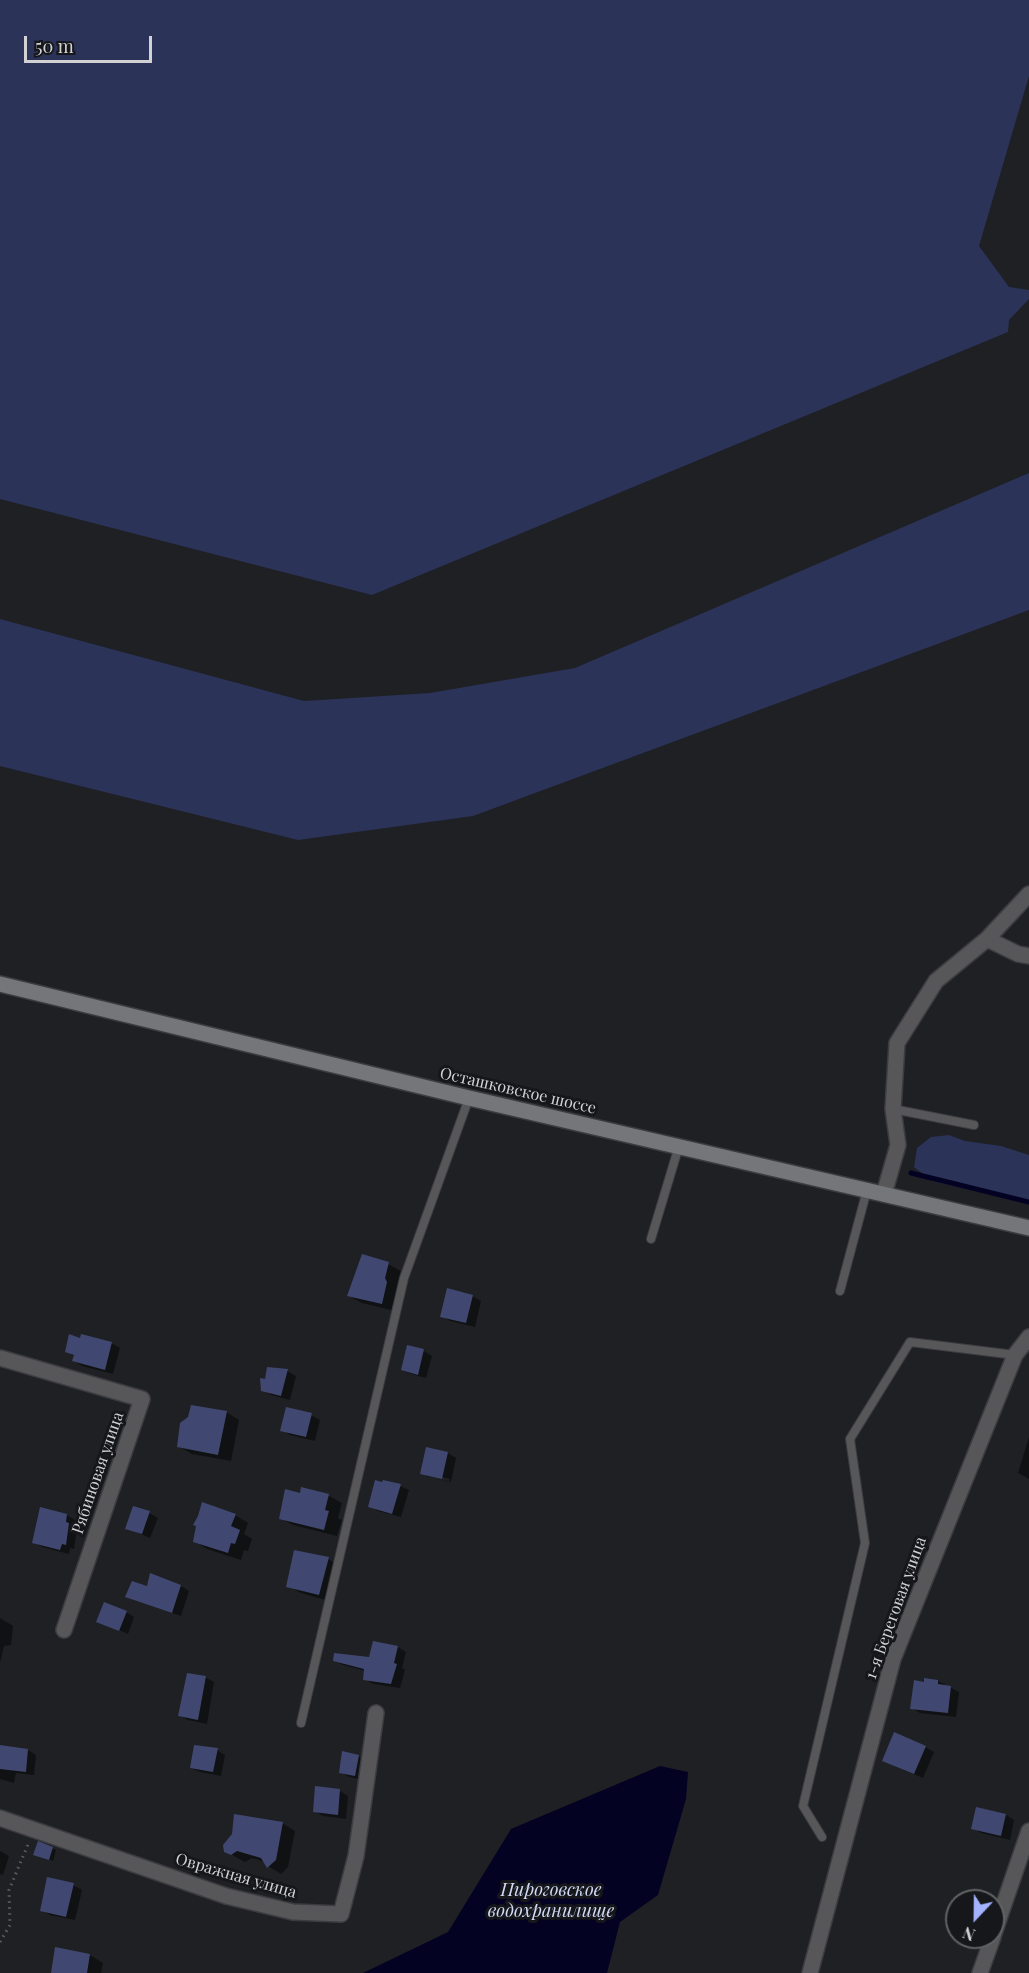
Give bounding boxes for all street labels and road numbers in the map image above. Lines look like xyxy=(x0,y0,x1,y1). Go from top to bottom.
street label: Осташковское шоссе xyxy=(438,1064,598,1118)
street label: Рябиновая улица xyxy=(68,1410,128,1536)
street label: 1-я Береговая улица xyxy=(861,1534,931,1682)
street label: Овражная улица xyxy=(173,1850,299,1902)

